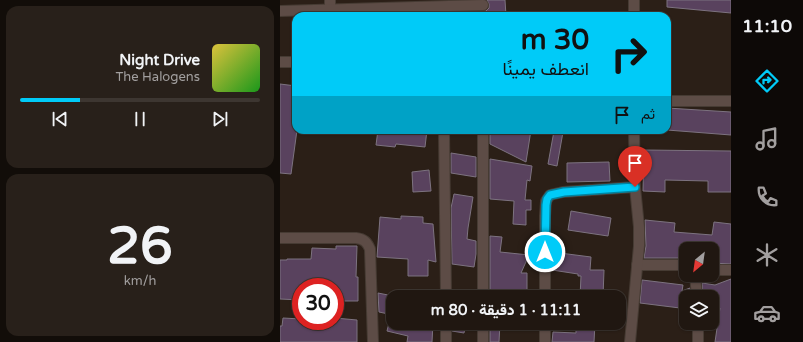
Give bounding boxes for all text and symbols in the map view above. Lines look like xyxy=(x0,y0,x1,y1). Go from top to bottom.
text: 11:10 xyxy=(742,15,792,37)
text: 30 m xyxy=(521,23,589,57)
icon: right xyxy=(603,28,655,80)
text: Night Drive xyxy=(119,51,200,69)
text: انعطف يمينًا xyxy=(503,58,589,80)
icon: directions xyxy=(753,67,781,95)
text: The Halogens xyxy=(116,69,200,85)
icon: arrive xyxy=(611,104,633,126)
text: ثم xyxy=(641,105,655,123)
icon: previous xyxy=(49,108,71,130)
icon: pause xyxy=(129,108,151,130)
icon: next xyxy=(209,108,231,130)
icon: music xyxy=(753,125,781,153)
pin xyxy=(618,146,652,187)
icon: arrive xyxy=(624,152,646,174)
icon: phone xyxy=(753,183,781,211)
text: 26 xyxy=(107,215,173,278)
position arrow xyxy=(524,231,566,273)
icon: climate xyxy=(753,241,781,269)
north arrow xyxy=(679,242,719,282)
map controls xyxy=(679,242,719,330)
text: km/h xyxy=(124,273,156,289)
speed limit sign: 30 xyxy=(292,278,344,330)
button: layers xyxy=(679,290,719,330)
icon: car xyxy=(753,299,781,327)
text: 11:11 · 1 دقيقة · 80 m xyxy=(431,301,581,319)

